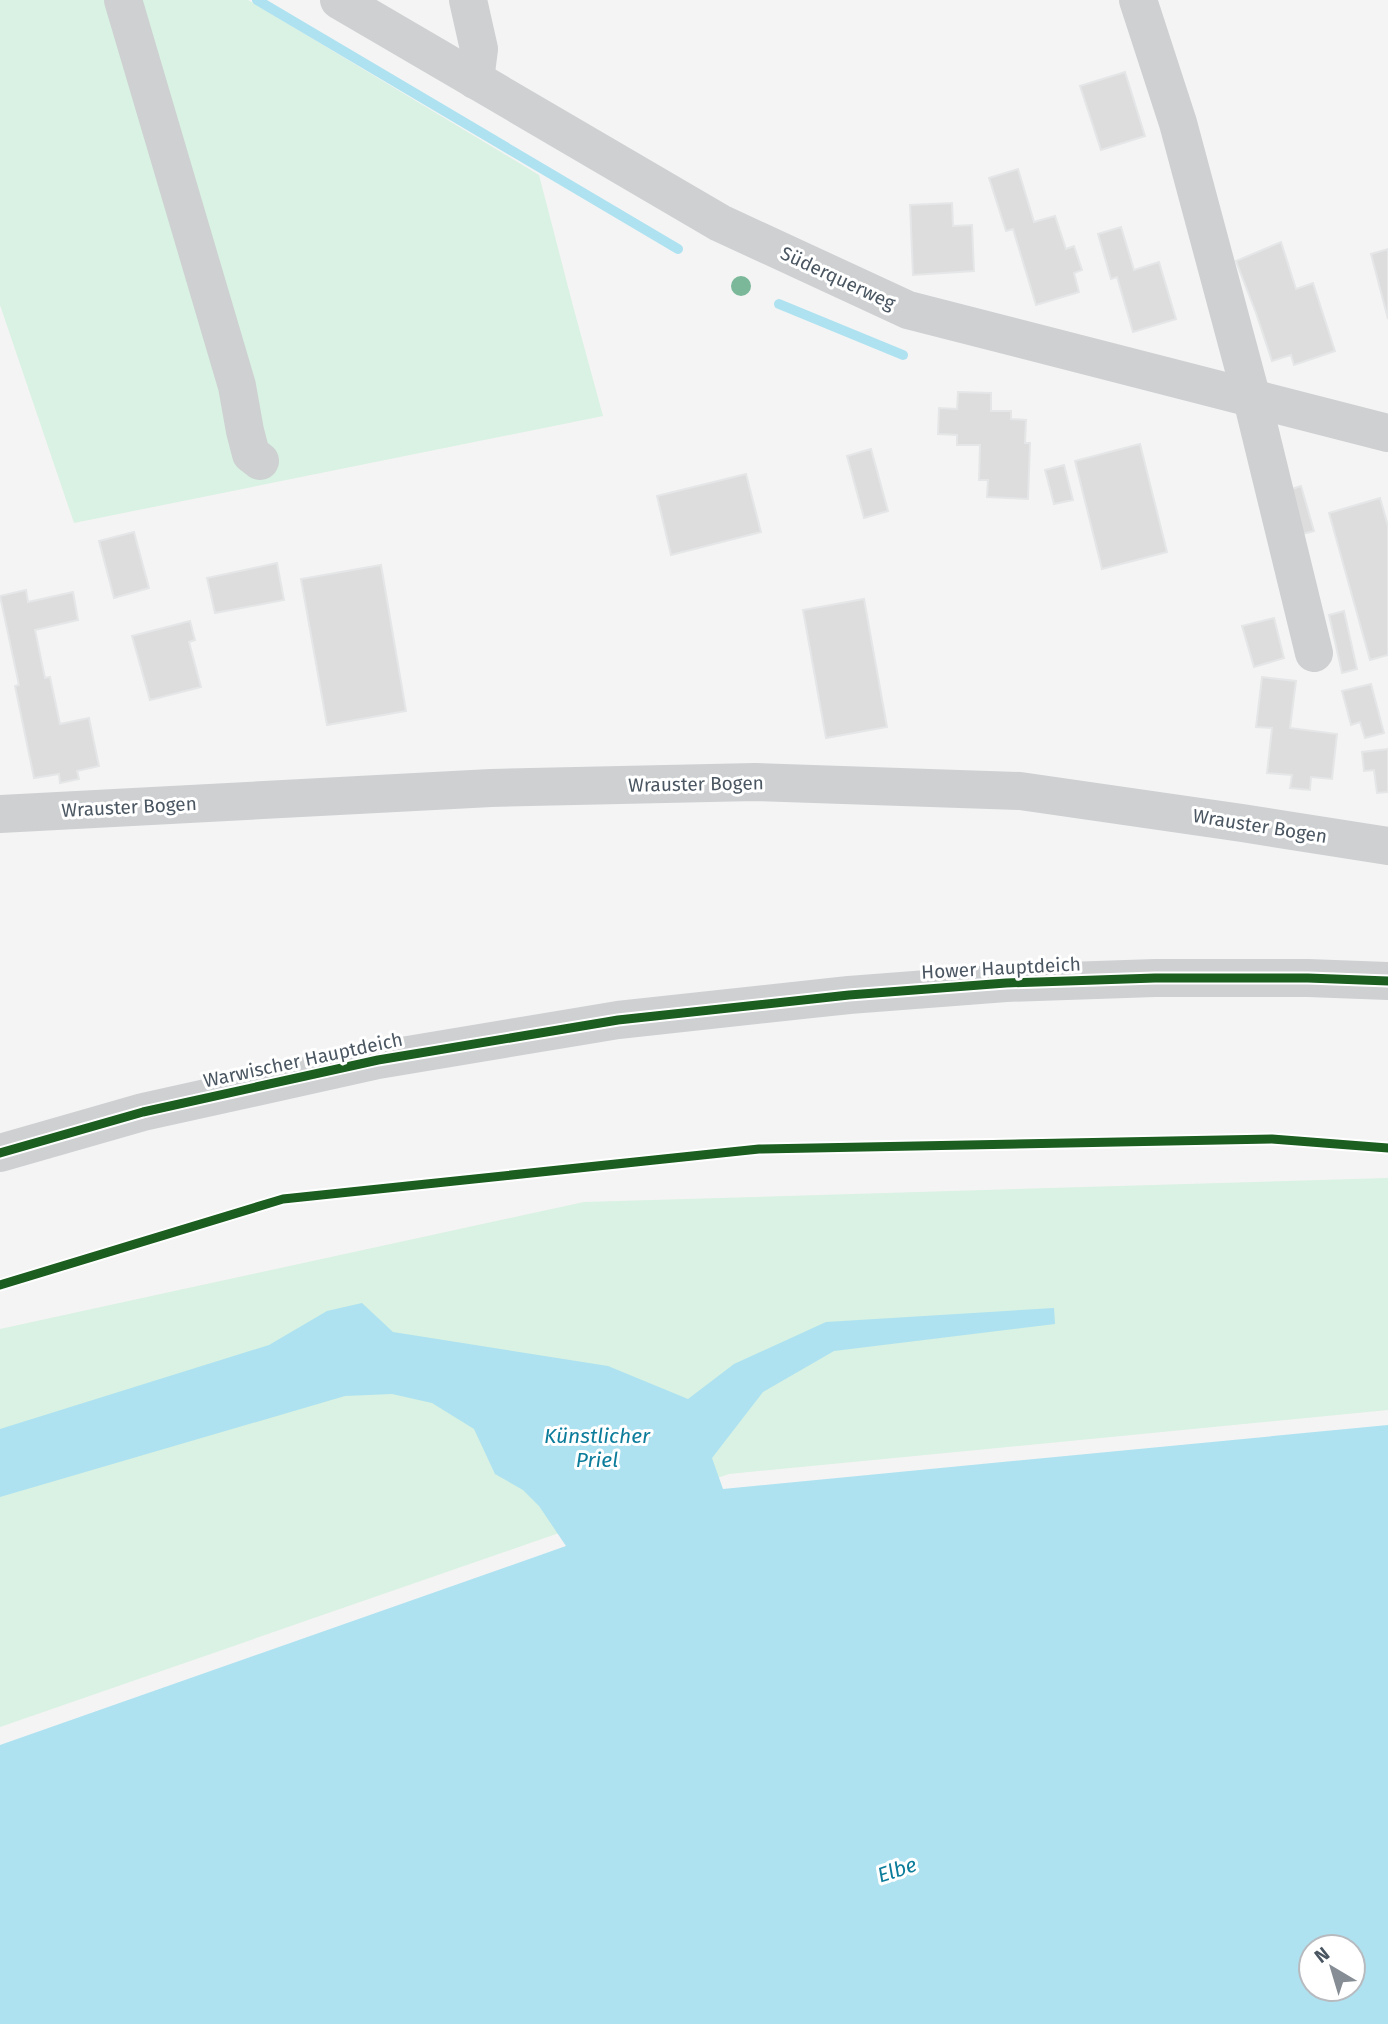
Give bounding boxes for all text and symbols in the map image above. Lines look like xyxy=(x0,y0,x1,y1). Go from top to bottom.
street label: Süderquerweg xyxy=(777,241,899,315)
street label: Wrauster Bogen xyxy=(628,771,764,797)
street label: Wrauster Bogen xyxy=(61,792,197,822)
street label: Wrauster Bogen xyxy=(1191,804,1329,848)
street label: Hower Hauptdeich xyxy=(921,952,1081,984)
street label: Warwischer Hauptdeich xyxy=(201,1028,405,1092)
water label: Künstlicher Priel xyxy=(544,1423,651,1473)
water label: Elbe xyxy=(874,1851,920,1889)
north arrow xyxy=(1297,1933,1367,2003)
text: N xyxy=(1310,1942,1334,1968)

